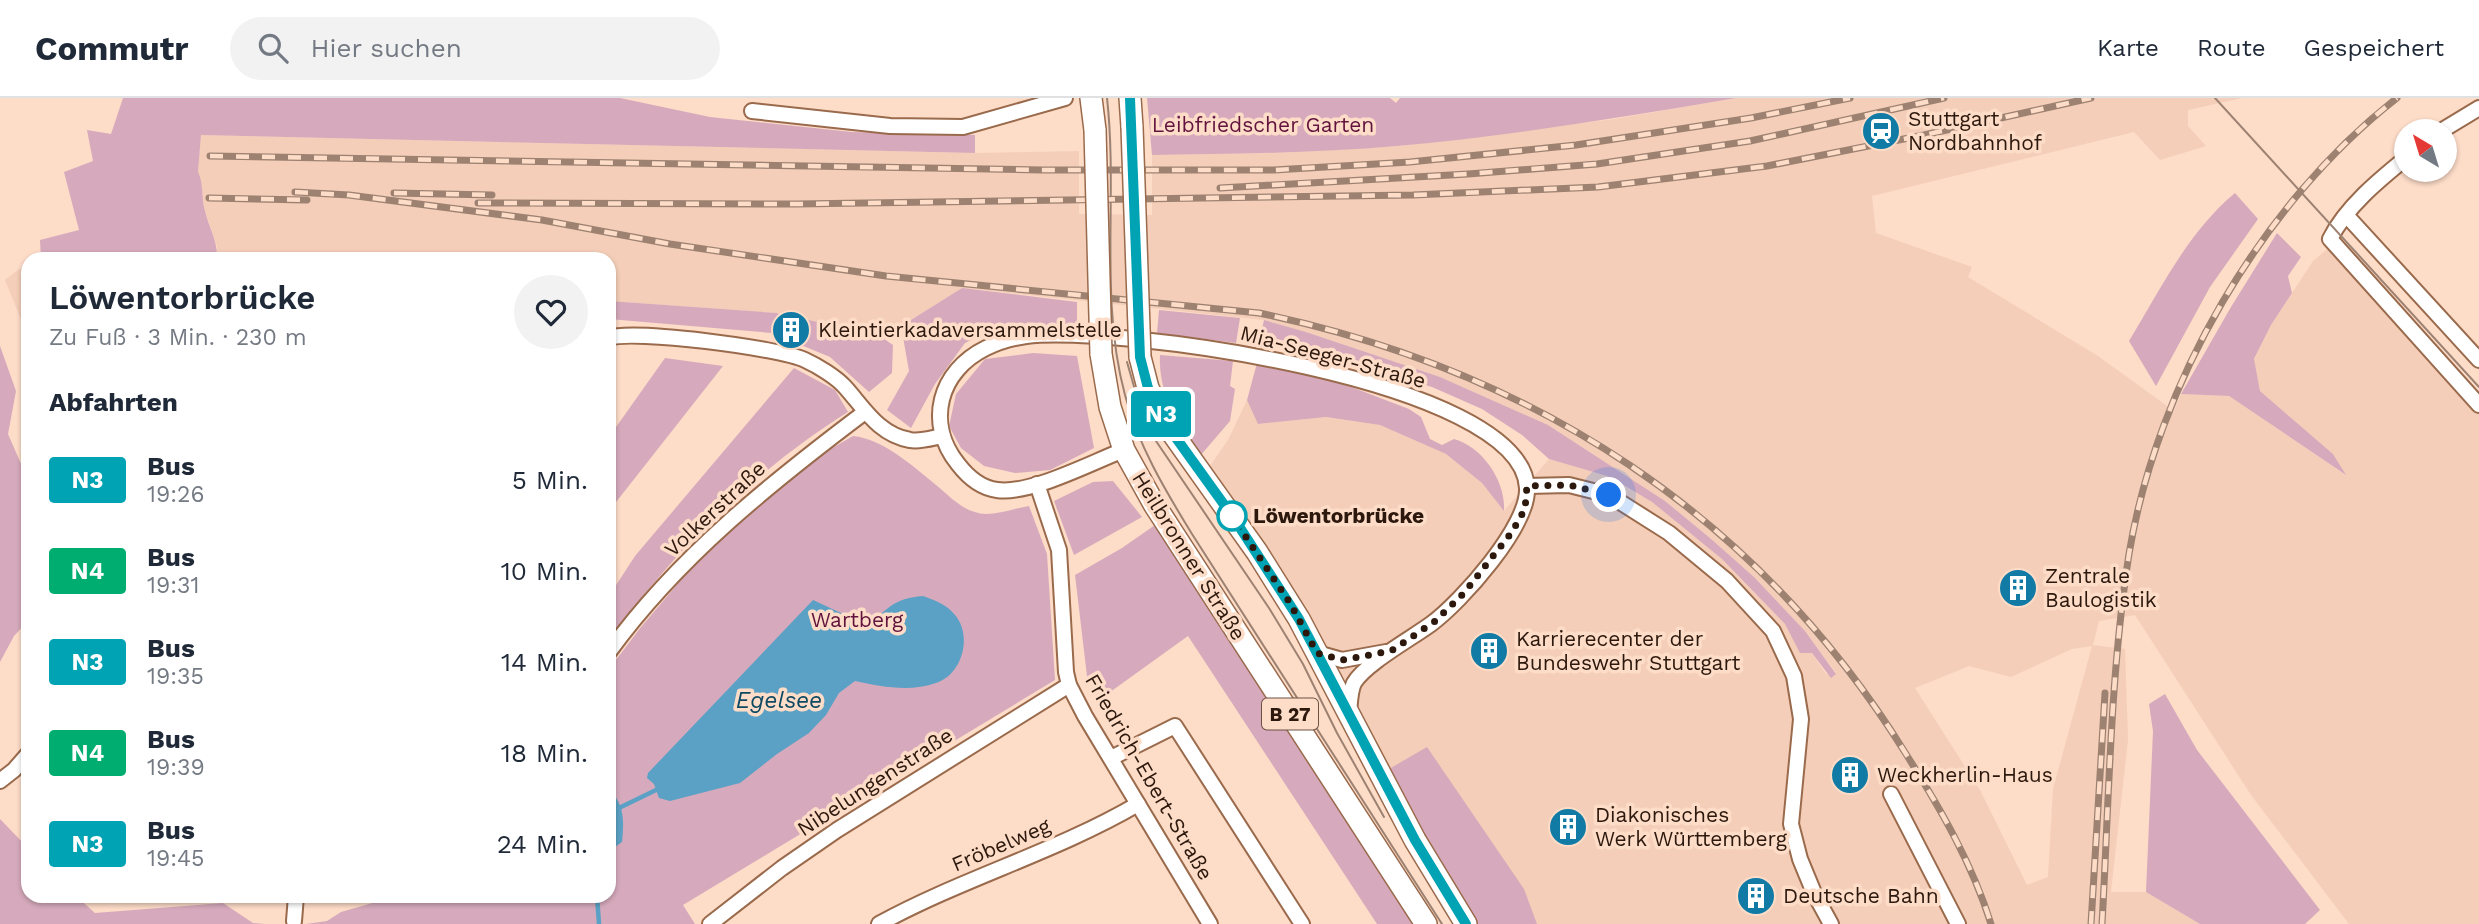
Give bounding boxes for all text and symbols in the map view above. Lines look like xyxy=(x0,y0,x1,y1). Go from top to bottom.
search box xyxy=(230,17,720,80)
text: Commutr xyxy=(35,29,188,68)
icon: search xyxy=(254,29,292,67)
text: Hier suchen xyxy=(310,33,462,63)
text: Karte xyxy=(2097,34,2159,62)
text: Route xyxy=(2197,34,2266,62)
text: Gespeichert xyxy=(2304,34,2444,62)
place label: Stuttgart Nordbahnhof xyxy=(1908,106,2042,155)
station icon: Stuttgart Nordbahnhof xyxy=(1860,110,1902,152)
park label: Leibfriedscher Garten xyxy=(1152,112,1374,137)
north arrow xyxy=(2394,119,2457,182)
map controls xyxy=(2394,119,2457,182)
button: heart xyxy=(514,275,588,349)
text: Löwentorbrücke xyxy=(49,278,315,317)
building icon: Kleintierkadaversammelstelle xyxy=(770,309,812,351)
place label: Kleintierkadaversammelstelle xyxy=(818,317,1122,342)
street label: Mia-Seeger-Straße xyxy=(1238,320,1429,393)
text: Zu Fuß · 3 Min. · 230 m xyxy=(49,324,307,351)
text: Abfahrten xyxy=(49,387,178,417)
line badge: N3 xyxy=(1130,391,1192,437)
text: N3 xyxy=(1145,400,1177,428)
text: Bus xyxy=(147,451,195,481)
street label: Volkerstraße xyxy=(659,456,770,562)
text: 5 Min. xyxy=(512,465,588,495)
text: N3 xyxy=(71,466,104,494)
street label: Heilbronner Straße xyxy=(1127,467,1251,645)
your location xyxy=(1591,477,1626,512)
text: 19:26 xyxy=(147,481,204,508)
marker: Löwentorbrücke xyxy=(1217,501,1247,531)
place label: Löwentorbrücke xyxy=(1253,503,1424,528)
text: Bus xyxy=(147,542,195,572)
text: 10 Min. xyxy=(501,556,588,586)
text: N4 xyxy=(71,557,104,585)
place label: Zentrale Baulogistik xyxy=(2045,563,2157,612)
building icon: Zentrale Baulogistik xyxy=(1997,567,2039,609)
text: 19:31 xyxy=(147,572,199,599)
park label: Wartberg xyxy=(811,607,904,632)
place label: Karrierecenter der Bundeswehr Stuttgart xyxy=(1516,626,1740,675)
building icon: Karrierecenter der Bundeswehr Stuttgart xyxy=(1468,630,1510,672)
text: Bus xyxy=(147,633,195,663)
text: 14 Min. xyxy=(501,647,588,677)
text: N3 xyxy=(71,648,104,676)
text: 19:35 xyxy=(147,663,204,690)
street label: Friedrich-Ebert-Straße xyxy=(1080,669,1219,884)
water label: Egelsee xyxy=(736,687,822,714)
road number: B 27 xyxy=(1262,698,1318,730)
street label: Nibelungenstraße xyxy=(792,722,957,841)
text: Bus xyxy=(147,724,195,754)
text: 18 Min. xyxy=(501,738,588,768)
text: N4 xyxy=(71,739,104,767)
text: 19:39 xyxy=(147,754,205,781)
building icon: Weckherlin-Haus xyxy=(1829,754,1871,796)
place label: Weckherlin-Haus xyxy=(1877,762,2053,787)
place label: Diakonisches Werk Württemberg xyxy=(1595,802,1788,851)
building icon: Diakonisches Werk Württemberg xyxy=(1547,806,1589,848)
street label: Fröbelweg xyxy=(948,812,1055,876)
text: Bus xyxy=(147,815,195,845)
text: 24 Min. xyxy=(497,829,588,859)
text: N3 xyxy=(71,830,104,858)
text: 19:45 xyxy=(147,845,204,872)
building icon: Deutsche Bahn xyxy=(1735,875,1777,917)
place label: Deutsche Bahn xyxy=(1783,883,1939,908)

